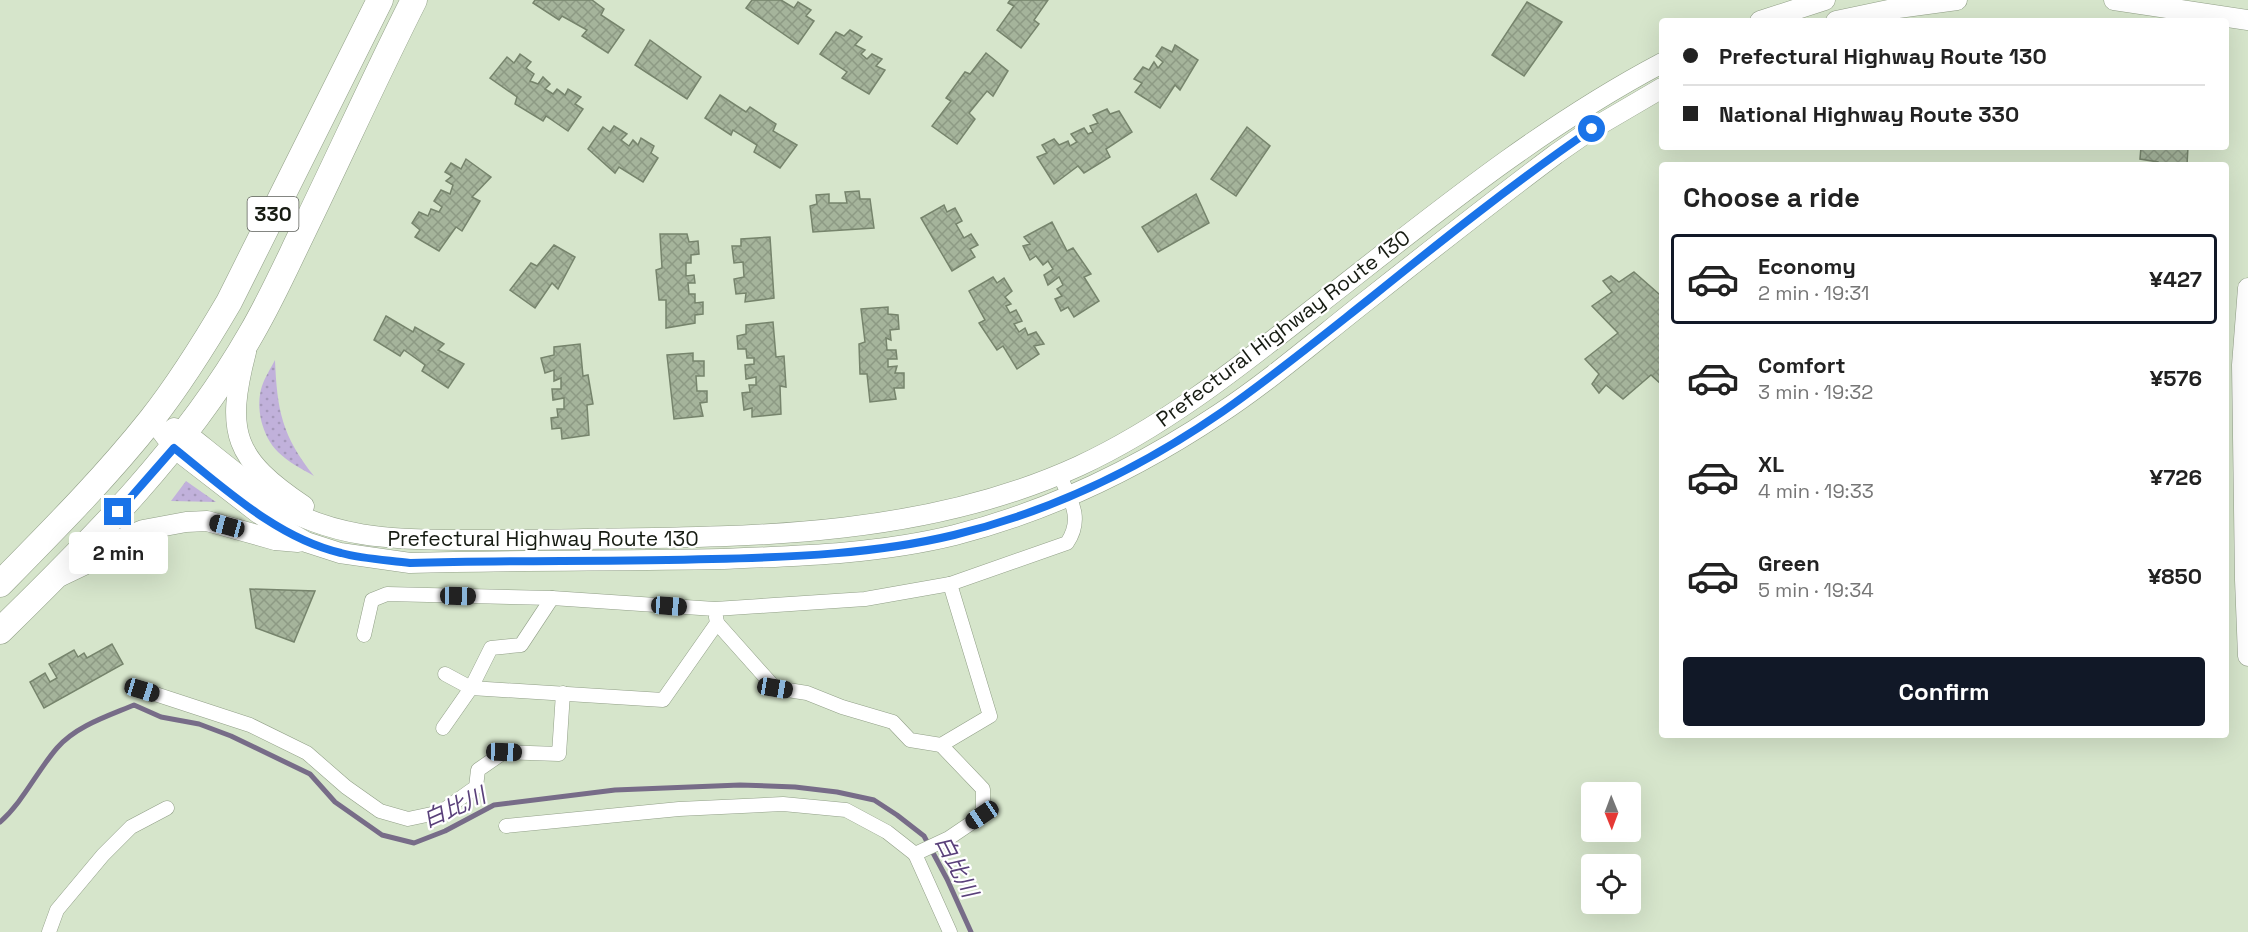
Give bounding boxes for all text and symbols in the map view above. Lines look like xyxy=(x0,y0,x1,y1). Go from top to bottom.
text: Prefectural Highway Route 130 xyxy=(1719,42,2047,70)
text: National Highway Route 330 xyxy=(1719,100,2019,128)
route start xyxy=(1578,115,1605,142)
text: Choose a ride xyxy=(1683,180,1860,215)
road number: 330 xyxy=(248,197,298,231)
street label: Prefectural Highway Route 130 xyxy=(1151,224,1415,432)
icon: car xyxy=(1686,252,1740,306)
text: Economy xyxy=(1758,252,1856,280)
text: ¥427 xyxy=(2149,265,2202,293)
text: 2 min · 19:31 xyxy=(1758,280,1869,306)
icon: car xyxy=(1686,351,1740,405)
text: Comfort xyxy=(1758,351,1846,379)
text: ¥576 xyxy=(2150,364,2202,392)
text: 3 min · 19:32 xyxy=(1758,379,1873,405)
icon: car xyxy=(1686,450,1740,504)
text: XL xyxy=(1758,450,1784,478)
text: ¥726 xyxy=(2150,463,2202,491)
text: 4 min · 19:33 xyxy=(1758,478,1874,504)
route end xyxy=(104,498,131,525)
car xyxy=(207,513,247,539)
street label: Prefectural Highway Route 130 xyxy=(387,525,699,552)
callout: 2 min xyxy=(68,533,168,575)
text: 2 min xyxy=(93,540,144,566)
icon: car xyxy=(1686,549,1740,603)
text: Green xyxy=(1758,549,1820,577)
text: ¥850 xyxy=(2148,562,2202,590)
text: 5 min · 19:34 xyxy=(1758,577,1874,603)
car xyxy=(440,587,476,605)
car xyxy=(650,596,688,616)
button: Confirm xyxy=(1683,657,2205,726)
car xyxy=(122,676,162,704)
car xyxy=(756,676,794,700)
car xyxy=(486,742,522,762)
water label: 白比川 xyxy=(418,780,492,833)
north arrow xyxy=(1581,782,1641,842)
map controls xyxy=(1581,782,1641,914)
car xyxy=(962,797,1002,833)
water label: 白比川 xyxy=(930,830,985,904)
button: locate xyxy=(1581,854,1641,914)

